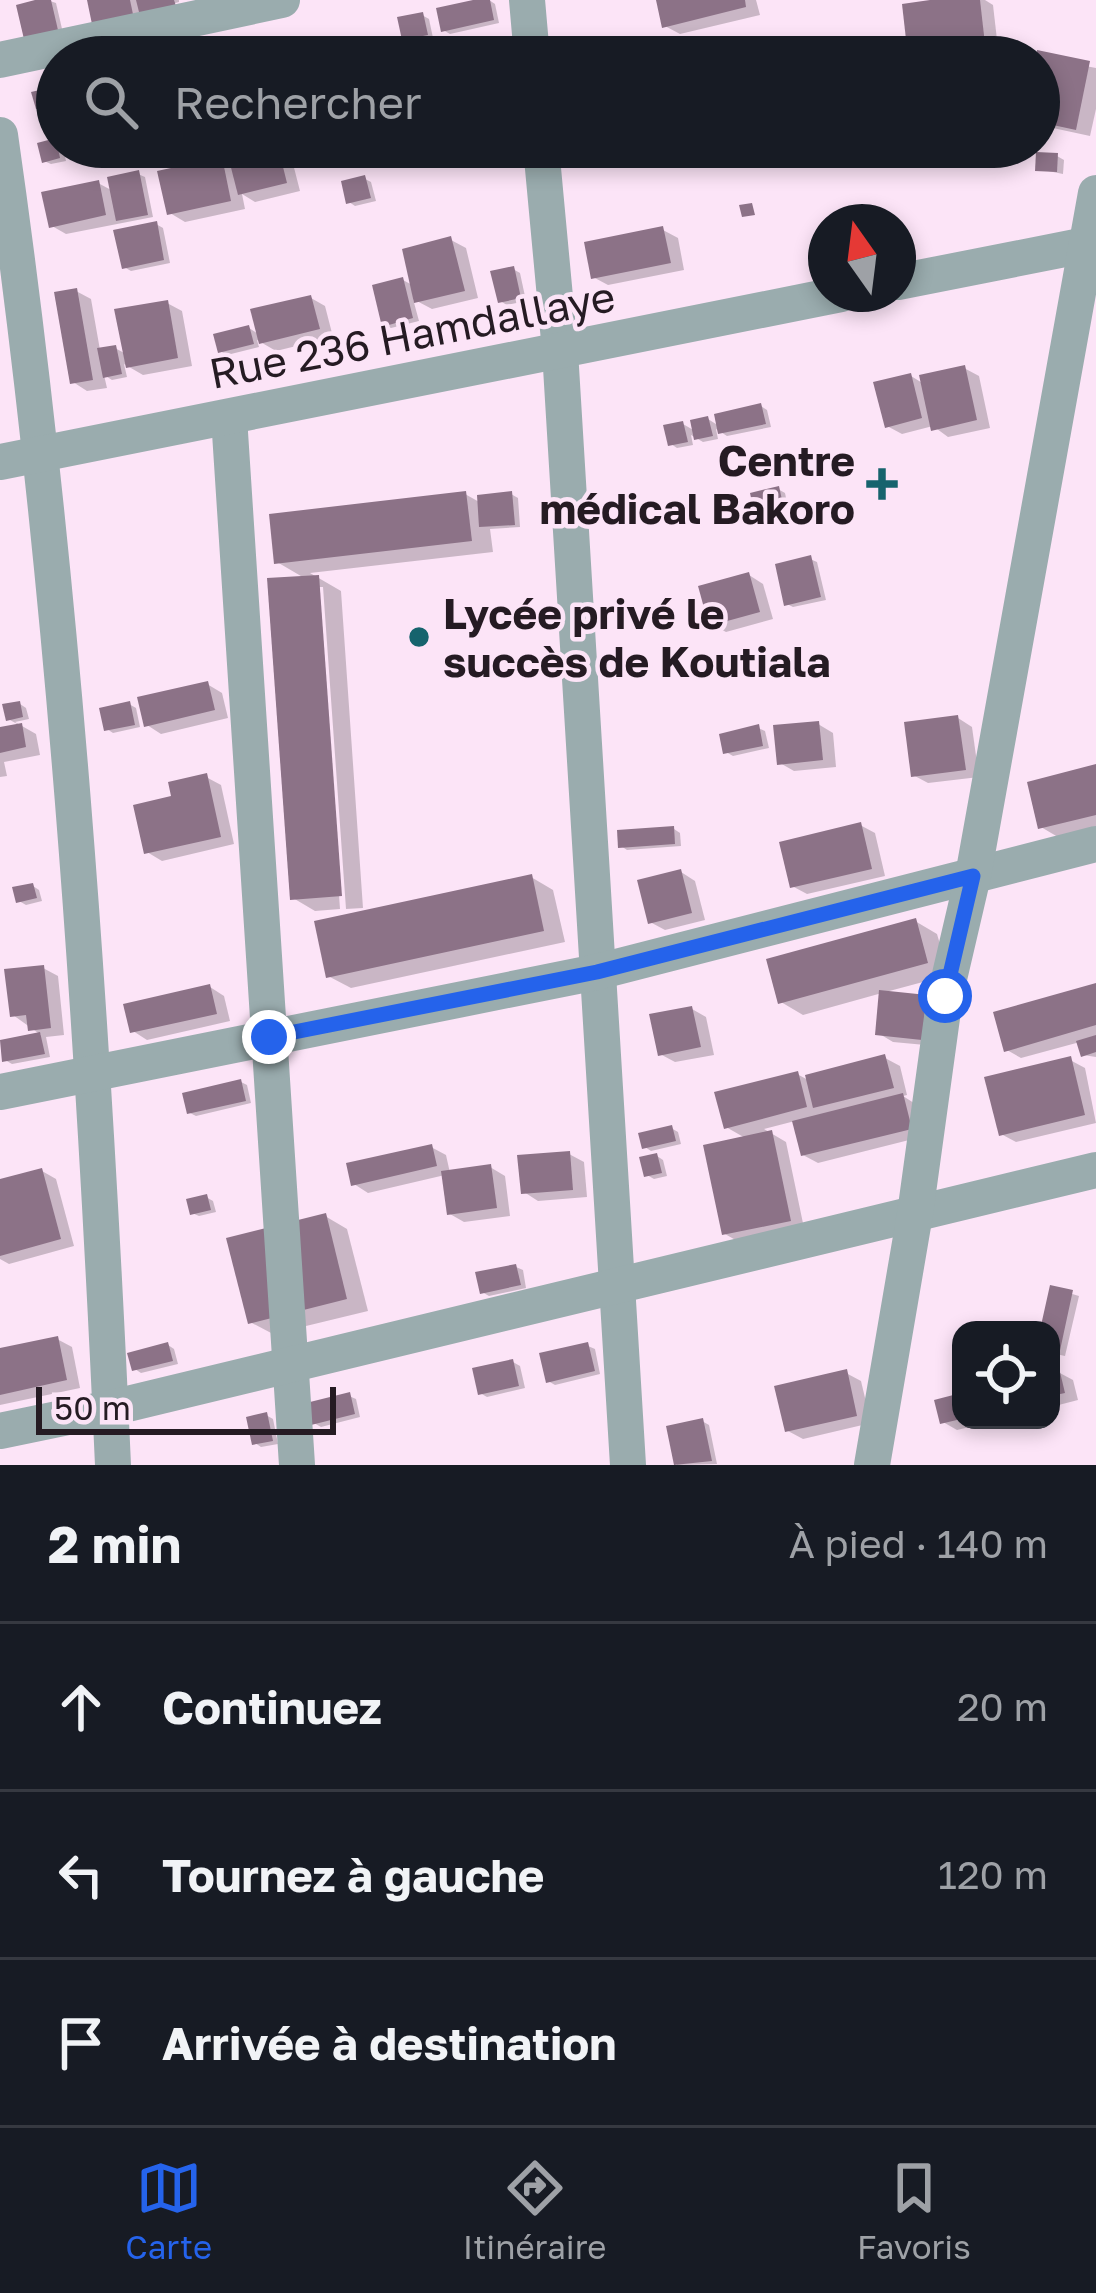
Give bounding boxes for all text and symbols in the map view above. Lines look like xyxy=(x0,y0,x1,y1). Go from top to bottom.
search box xyxy=(36,36,1060,168)
icon: search xyxy=(78,69,144,135)
text: Rechercher xyxy=(174,75,422,129)
north arrow xyxy=(808,204,916,312)
street label: Rue 236 Hamdallaye xyxy=(205,270,619,398)
place label: Centre médical Bakoro xyxy=(539,435,855,533)
marker: Centre médical Bakoro xyxy=(866,468,898,500)
place label: Lycée privé le succès de Koutiala xyxy=(443,588,831,686)
marker: Lycée privé le succès de Koutiala xyxy=(406,624,432,650)
route start xyxy=(918,969,972,1023)
route end xyxy=(242,1010,296,1064)
map controls xyxy=(952,1321,1060,1429)
button: locate xyxy=(952,1321,1060,1429)
scale bar xyxy=(36,1381,336,1434)
text: 50 m xyxy=(54,1388,131,1427)
text: 2 min xyxy=(48,1513,181,1574)
text: À pied · 140 m xyxy=(789,1520,1048,1567)
icon: ahead xyxy=(48,1674,114,1740)
text: Continuez xyxy=(162,1680,382,1734)
text: 20 m xyxy=(957,1683,1048,1730)
icon: left xyxy=(48,1842,114,1908)
text: Tournez à gauche xyxy=(162,1848,544,1902)
text: 120 m xyxy=(938,1851,1048,1898)
icon: arrive xyxy=(48,2010,114,2076)
text: Arrivée à destination xyxy=(162,2016,617,2070)
tab: Carte xyxy=(125,2155,212,2266)
tab: Itinéraire xyxy=(463,2155,606,2266)
tab: Favoris xyxy=(857,2155,971,2266)

